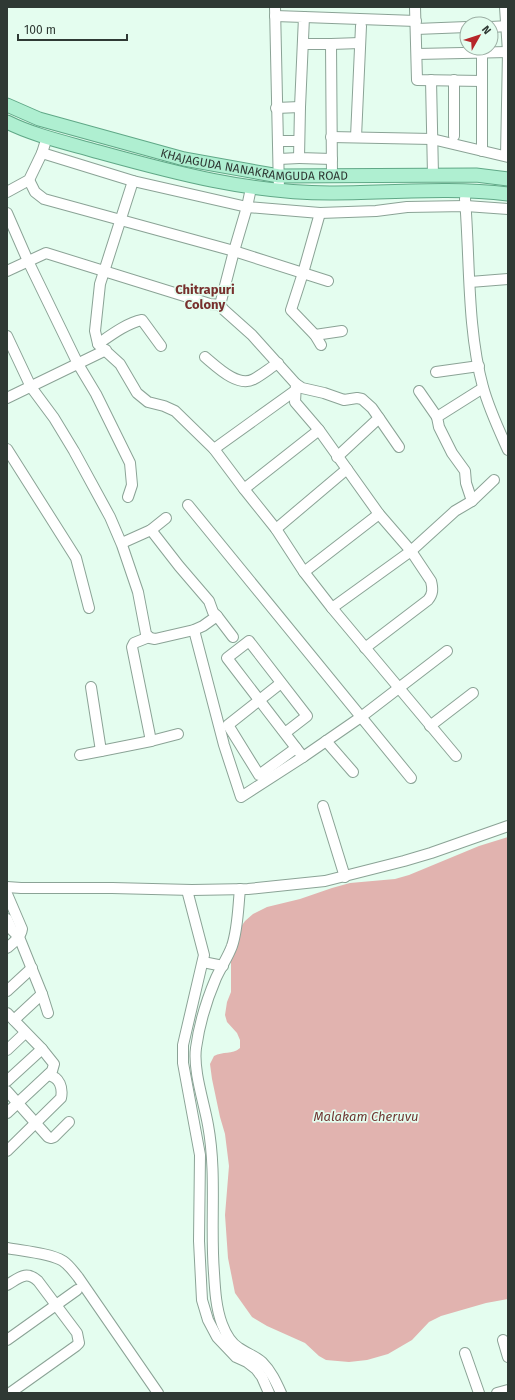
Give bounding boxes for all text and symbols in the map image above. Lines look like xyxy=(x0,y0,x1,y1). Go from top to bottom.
scale bar xyxy=(18,16,127,42)
north arrow xyxy=(459,16,499,56)
text: 100 m xyxy=(24,23,56,37)
text: N xyxy=(479,23,494,37)
street label: KHAJAGUDA NANAKRAMGUDA ROAD xyxy=(159,146,348,183)
district label: Chitrapuri Colony xyxy=(175,282,235,312)
water label: Malakam Cheruvu xyxy=(314,1109,419,1124)

